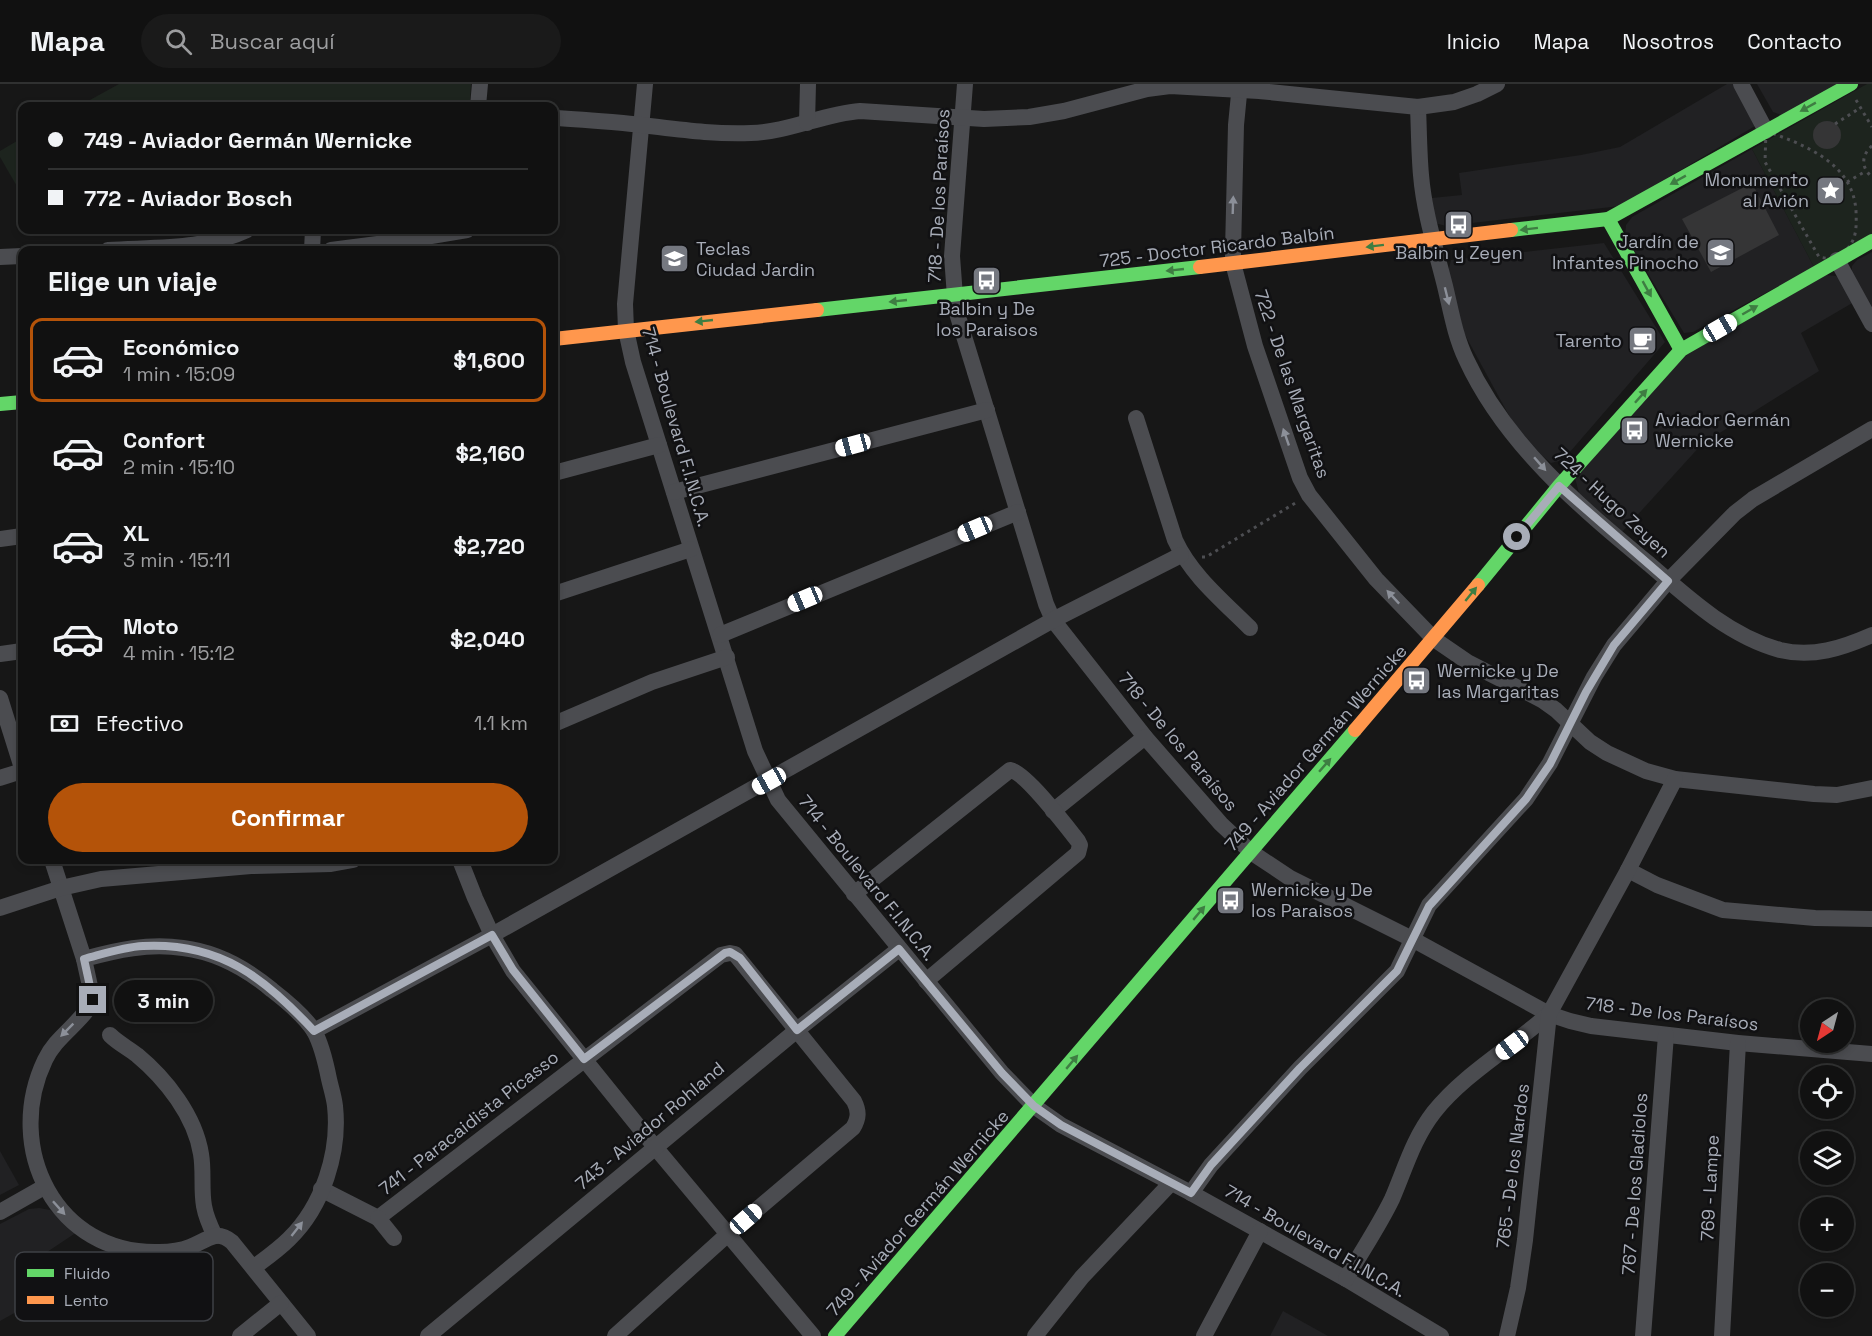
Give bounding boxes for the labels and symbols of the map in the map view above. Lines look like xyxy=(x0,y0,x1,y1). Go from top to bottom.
one-way arrow xyxy=(1800,102,1817,112)
street label: 718 - De los Paraísos xyxy=(922,108,955,284)
place label: Monumento al Avión xyxy=(1704,168,1809,212)
place icon: Monumento al Avión xyxy=(1814,174,1846,206)
one-way arrow xyxy=(1670,175,1687,185)
one-way arrow xyxy=(1228,195,1238,214)
bus stop icon: Balbin y Zeyen xyxy=(1443,208,1475,240)
street label: 725 - Doctor Ricardo Balbín xyxy=(1098,221,1336,272)
one-way arrow xyxy=(1519,224,1538,233)
place label: Jardín de Infantes Pinocho xyxy=(1552,230,1699,274)
school or university icon: Jardín de Infantes Pinocho xyxy=(1704,236,1736,268)
place label: Teclas Ciudad Jardin xyxy=(696,237,815,281)
place label: Balbin y Zeyen xyxy=(1395,241,1523,264)
one-way arrow xyxy=(1366,242,1385,251)
school or university icon: Teclas Ciudad Jardin xyxy=(659,243,691,275)
bus stop icon: Balbin y De los Paraisos xyxy=(971,264,1003,296)
one-way arrow xyxy=(1166,265,1185,275)
one-way arrow xyxy=(1641,280,1651,297)
street label: 722 - De las Margaritas xyxy=(1249,287,1336,481)
one-way arrow xyxy=(1443,287,1453,305)
one-way arrow xyxy=(888,296,907,306)
place label: Balbin y De los Paraisos xyxy=(936,297,1038,341)
one-way arrow xyxy=(1742,305,1758,316)
car xyxy=(1700,311,1740,345)
one-way arrow xyxy=(695,317,714,326)
street label: 714 - Boulevard F.I.N.C.A. xyxy=(637,325,716,529)
cafe icon: Tarento xyxy=(1627,325,1659,357)
place label: Tarento xyxy=(1556,329,1622,352)
one-way arrow xyxy=(1634,389,1647,404)
place label: Aviador Germán Wernicke xyxy=(1655,408,1791,452)
bus stop icon: Aviador Germán Wernicke xyxy=(1618,414,1650,446)
one-way arrow xyxy=(1280,428,1290,446)
car xyxy=(833,432,873,458)
street label: 724 - Hugo Zeyen xyxy=(1549,443,1676,563)
one-way arrow xyxy=(1533,456,1546,471)
car xyxy=(955,514,995,544)
route start xyxy=(1503,523,1530,550)
car xyxy=(785,584,825,614)
one-way arrow xyxy=(1464,586,1477,602)
one-way arrow xyxy=(1386,590,1400,605)
street label: 749 - Aviador Germán Wernicke xyxy=(1219,640,1412,856)
place label: Wernicke y De las Margaritas xyxy=(1437,659,1559,703)
bus stop icon: Wernicke y De las Margaritas xyxy=(1400,665,1432,697)
street label: 718 - De los Paraísos xyxy=(1114,668,1243,816)
one-way arrow xyxy=(1319,757,1332,773)
car xyxy=(749,764,789,798)
street label: 714 - Boulevard F.I.N.C.A. xyxy=(794,790,941,965)
place label: Wernicke y De los Paraisos xyxy=(1251,878,1373,922)
bus stop icon: Wernicke y De los Paraisos xyxy=(1214,884,1246,916)
one-way arrow xyxy=(1192,905,1205,921)
callout: 3 min xyxy=(114,979,213,1021)
route end xyxy=(79,986,106,1013)
street label: 718 - De los Paraísos xyxy=(1584,991,1760,1036)
north arrow xyxy=(1800,999,1854,1053)
one-way arrow xyxy=(61,1022,75,1036)
car xyxy=(1492,1027,1532,1063)
street label: 741 - Paracaidista Picasso xyxy=(374,1045,563,1200)
one-way arrow xyxy=(1065,1055,1078,1070)
street label: 743 - Aviador Rohland xyxy=(570,1056,729,1195)
street label: 765 - De los Nardos xyxy=(1491,1082,1534,1250)
street label: 767 - De los Gladiolos xyxy=(1617,1092,1652,1276)
street label: 749 - Aviador Germán Wernicke xyxy=(821,1105,1014,1321)
street label: 769 - Lampe xyxy=(1695,1134,1724,1242)
street label: 714 - Boulevard F.I.N.C.A. xyxy=(1220,1179,1410,1302)
one-way arrow xyxy=(52,1200,66,1215)
car xyxy=(727,1200,765,1238)
one-way arrow xyxy=(290,1222,302,1237)
legend xyxy=(15,1252,213,1321)
text: Fluido xyxy=(64,1263,110,1284)
text: Lento xyxy=(64,1290,109,1311)

